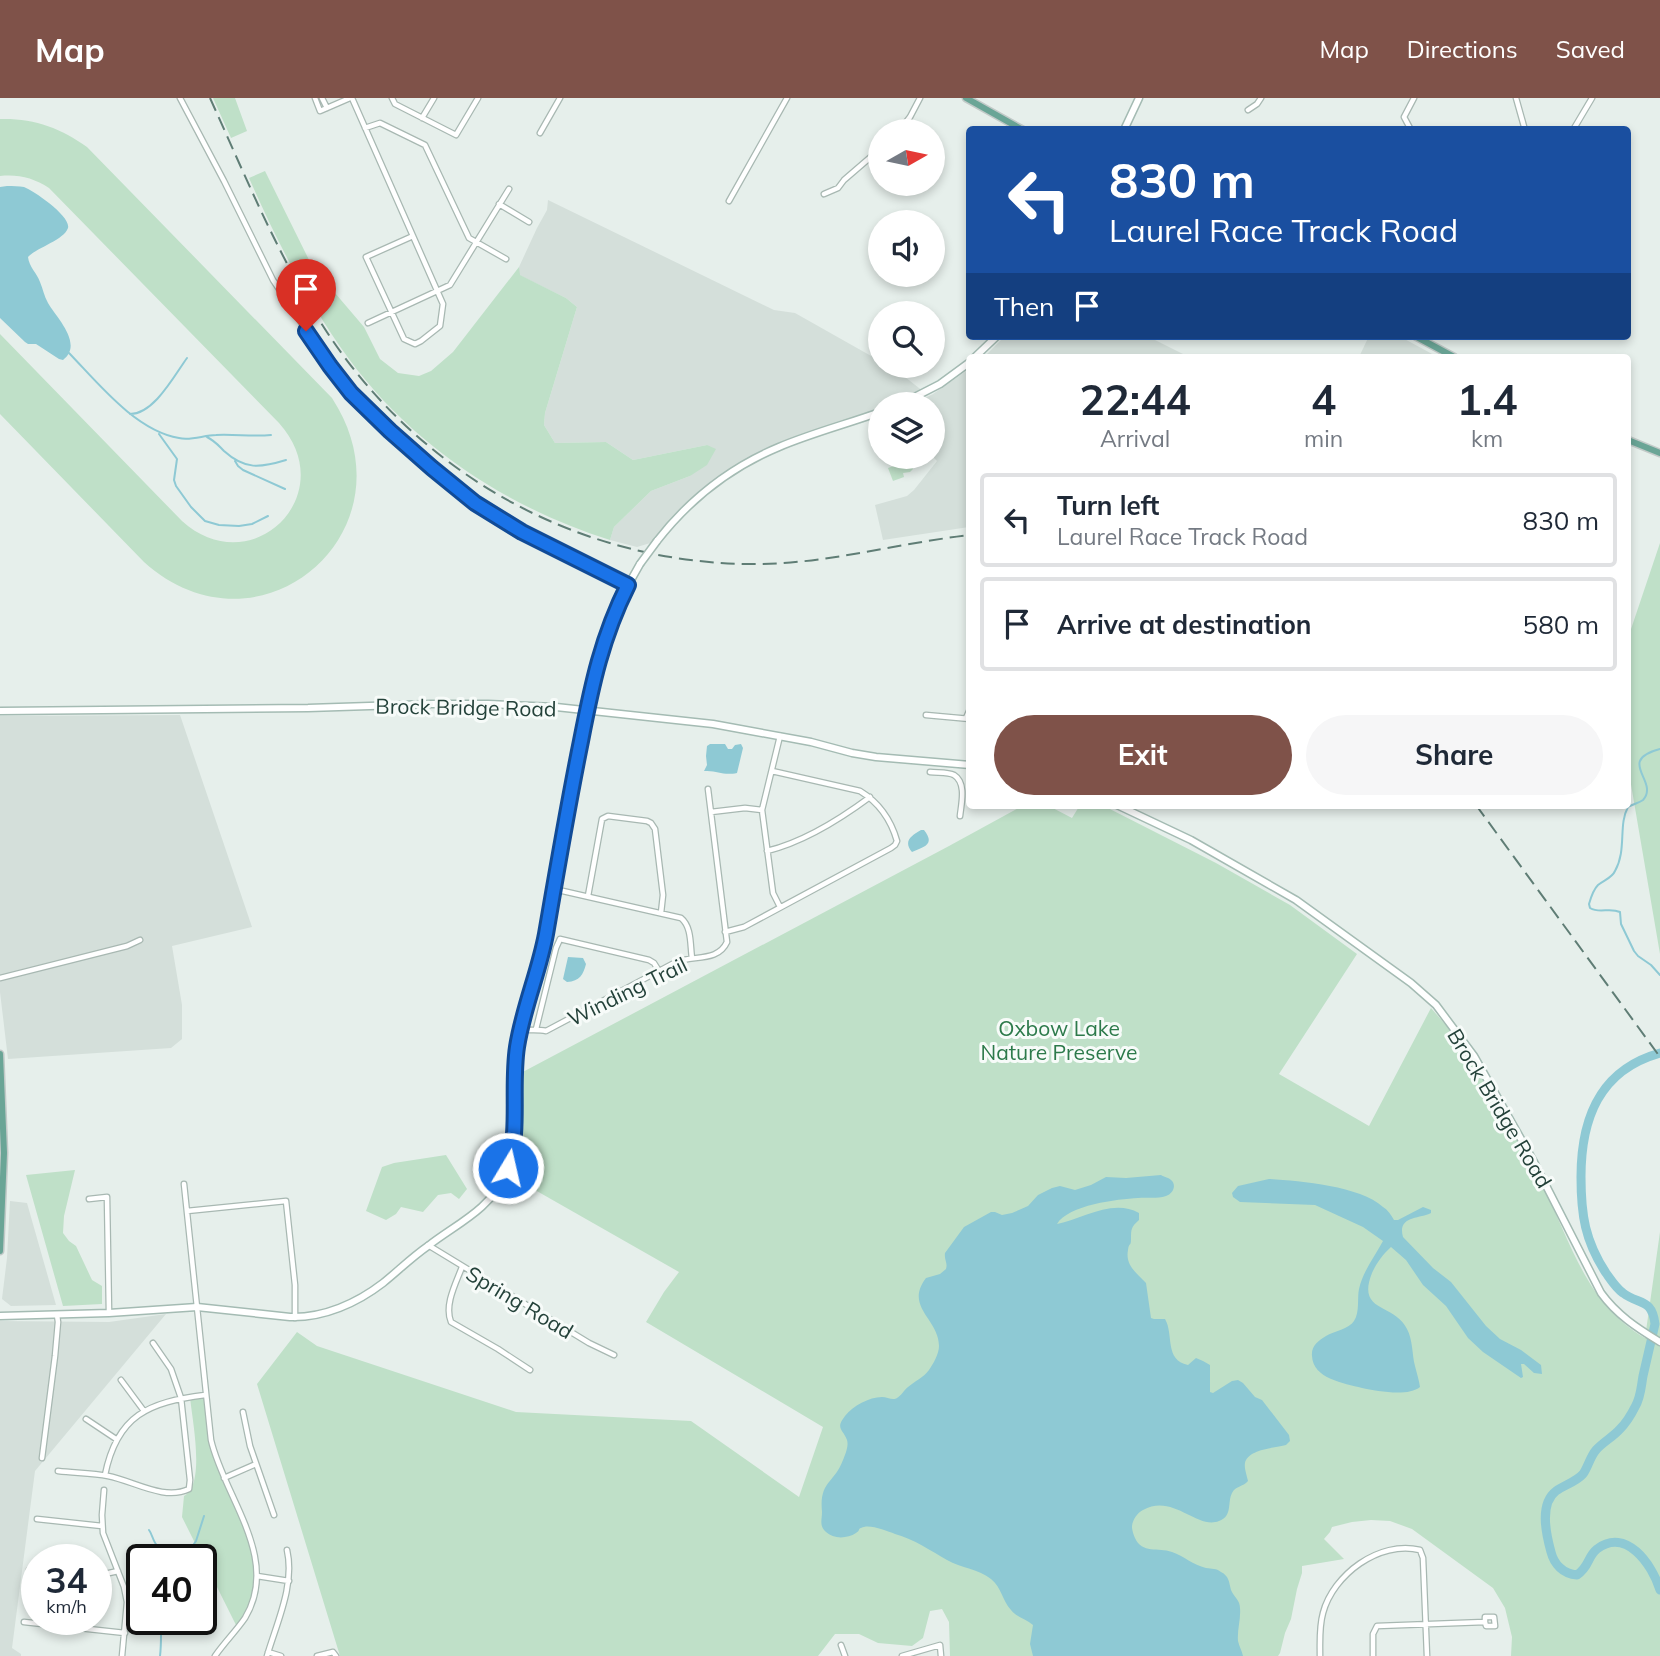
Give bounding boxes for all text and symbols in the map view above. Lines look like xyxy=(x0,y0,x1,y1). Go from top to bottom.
text: Map xyxy=(35,29,105,70)
text: Map xyxy=(1319,34,1369,64)
text: Directions xyxy=(1407,34,1518,64)
text: Saved xyxy=(1556,34,1625,64)
north arrow xyxy=(868,119,945,196)
map controls xyxy=(868,119,945,469)
text: 830 m xyxy=(1109,149,1255,210)
icon: left xyxy=(994,154,1085,245)
button: sound xyxy=(868,210,945,287)
text: Laurel Race Track Road xyxy=(1109,210,1458,250)
pin xyxy=(276,259,336,331)
icon: arrive xyxy=(287,270,325,308)
icon: arrive xyxy=(1068,287,1106,325)
text: Then xyxy=(994,290,1054,323)
button: search xyxy=(868,301,945,378)
text: 22:44 xyxy=(1079,373,1191,426)
text: 4 xyxy=(1311,373,1336,426)
text: 1.4 xyxy=(1457,373,1518,426)
button: layers xyxy=(868,392,945,469)
text: Arrival xyxy=(1100,424,1170,453)
text: min xyxy=(1304,424,1343,453)
text: km xyxy=(1471,424,1503,453)
text: Turn left xyxy=(1057,489,1159,522)
icon: left xyxy=(998,501,1036,539)
text: 830 m xyxy=(1523,504,1599,537)
text: Laurel Race Track Road xyxy=(1057,522,1308,551)
icon: arrive xyxy=(998,605,1036,643)
text: Arrive at destination xyxy=(1057,608,1312,641)
text: 580 m xyxy=(1523,608,1599,641)
street label: Brock Bridge Road xyxy=(375,692,557,722)
button: Exit xyxy=(994,715,1292,795)
button: Share xyxy=(1306,715,1603,795)
street label: Winding Trail xyxy=(563,951,691,1031)
park label: Oxbow Lake Nature Preserve xyxy=(980,1015,1138,1065)
street label: Brock Bridge Road xyxy=(1442,1024,1558,1192)
position arrow xyxy=(471,1131,545,1205)
street label: Spring Road xyxy=(462,1260,578,1344)
speed limit sign: 40 xyxy=(126,1544,217,1635)
text: 34 xyxy=(45,1558,88,1602)
text: km/h xyxy=(46,1595,87,1618)

